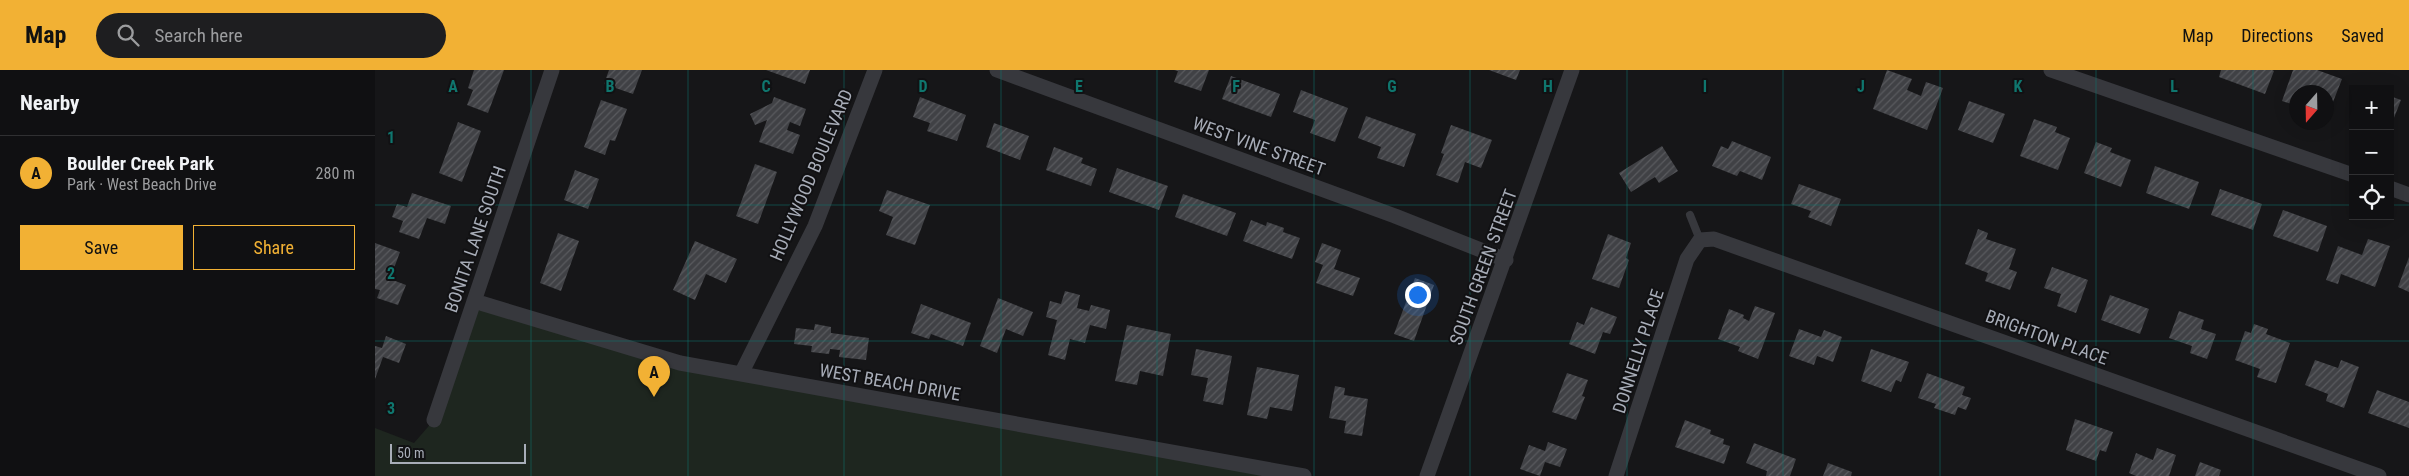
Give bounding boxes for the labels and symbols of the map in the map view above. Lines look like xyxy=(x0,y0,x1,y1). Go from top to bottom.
text: A xyxy=(448,77,458,96)
text: B xyxy=(606,77,615,96)
text: C xyxy=(761,77,771,96)
text: D xyxy=(918,77,928,96)
text: E xyxy=(1075,77,1083,96)
text: F xyxy=(1232,77,1240,96)
text: G xyxy=(1387,77,1397,96)
text: H xyxy=(1543,77,1553,96)
text: I xyxy=(1703,77,1707,96)
text: J xyxy=(1857,77,1865,96)
text: K xyxy=(2014,77,2023,96)
text: L xyxy=(2170,77,2178,96)
north arrow xyxy=(2289,85,2334,130)
street label: HOLLYWOOD BOULEVARD xyxy=(765,86,857,264)
street label: WEST VINE STREET xyxy=(1190,112,1328,180)
text: 1 xyxy=(387,128,395,147)
street label: BONITA LANE SOUTH xyxy=(440,163,510,315)
street label: SOUTH GREEN STREET xyxy=(1445,186,1521,348)
text: 2 xyxy=(387,264,395,283)
your location xyxy=(1405,282,1431,308)
street label: DONNELLY PLACE xyxy=(1608,286,1668,416)
street label: BRIGHTON PLACE xyxy=(1983,305,2111,369)
pin: A xyxy=(638,356,670,397)
street label: WEST BEACH DRIVE xyxy=(818,359,962,405)
text: 3 xyxy=(387,399,395,418)
scale bar xyxy=(390,441,526,464)

